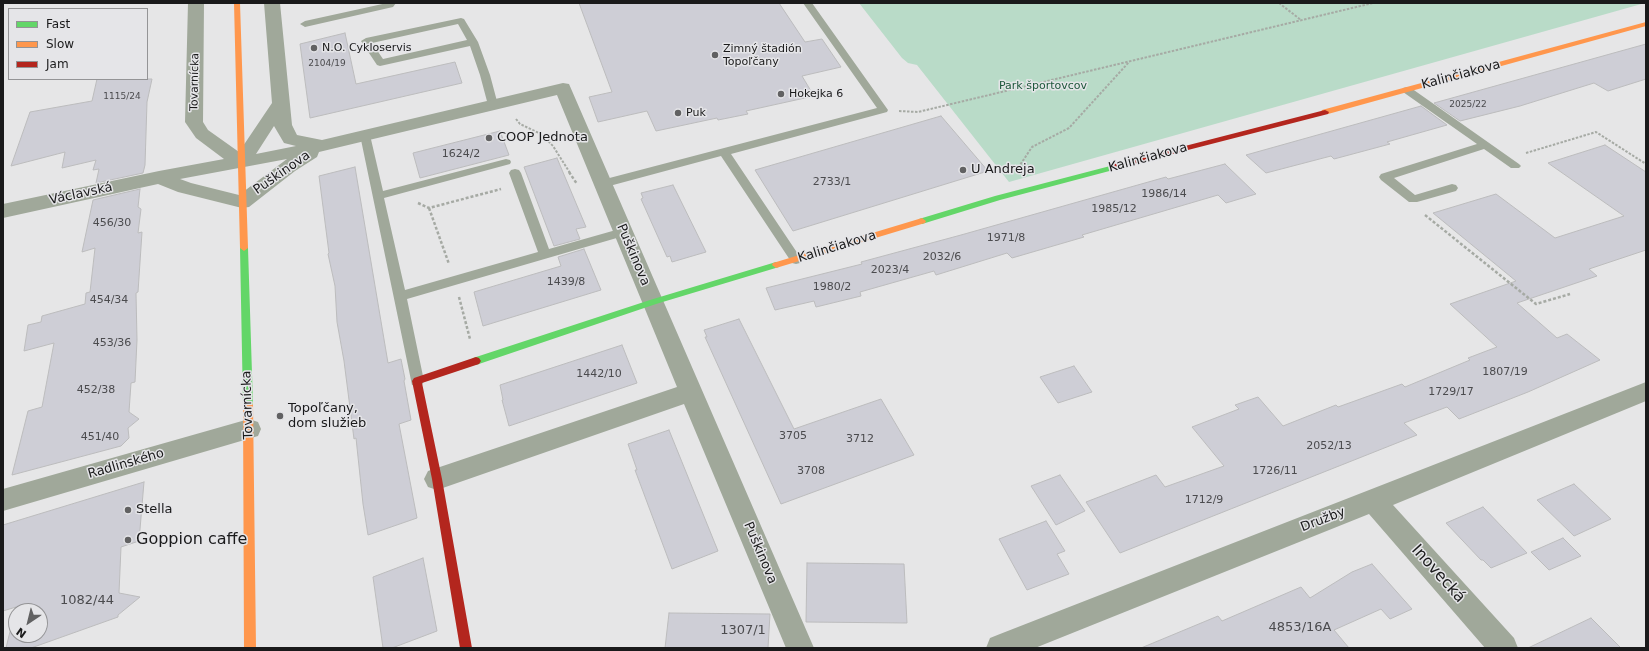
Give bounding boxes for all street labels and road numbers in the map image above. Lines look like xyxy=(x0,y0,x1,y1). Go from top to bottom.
street label: Tovarnícka xyxy=(188,53,202,111)
street label: Kalinčiakova xyxy=(1420,57,1502,93)
street label: Kalinčiakova xyxy=(1107,140,1189,176)
street label: Puškinova xyxy=(251,148,313,198)
street label: Václavská xyxy=(48,180,114,208)
street label: Puškinova xyxy=(613,222,653,288)
street label: Kalinčiakova xyxy=(796,228,878,266)
street label: Tovarnícka xyxy=(239,370,257,440)
street label: Radlinského xyxy=(86,446,166,482)
street label: Družby xyxy=(1299,504,1347,536)
street label: Puškinova xyxy=(740,520,780,586)
street label: Inovecká xyxy=(1407,541,1469,607)

